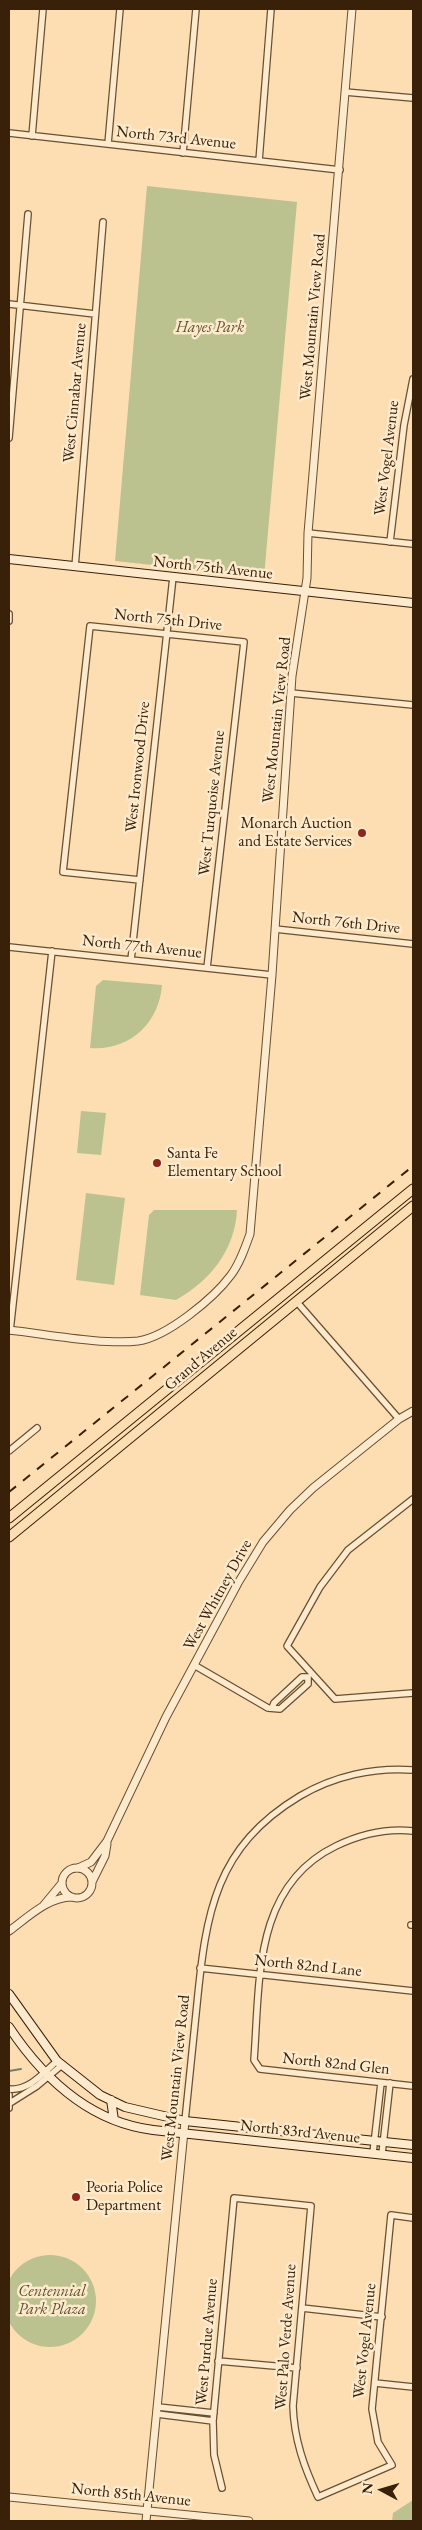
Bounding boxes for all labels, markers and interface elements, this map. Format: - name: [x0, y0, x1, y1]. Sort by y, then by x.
- street label: North 73rd Avenue: [115, 122, 237, 154]
- street label: West Mountain View Road: [296, 233, 330, 401]
- park label: Hayes Park: [176, 318, 244, 338]
- street label: West Cinnabar Avenue: [59, 322, 91, 464]
- street label: West Vogel Avenue: [370, 399, 404, 517]
- street label: North 75th Avenue: [152, 552, 274, 584]
- street label: North 75th Drive: [113, 605, 223, 635]
- street label: West Mountain View Road: [259, 636, 295, 804]
- street label: West Ironwood Drive: [122, 701, 154, 833]
- street label: West Turquoise Avenue: [195, 729, 229, 877]
- place label: Monarch Auction and Estate Services: [238, 814, 352, 852]
- marker: Monarch Auction and Estate Services: [356, 827, 368, 839]
- street label: North 76th Drive: [291, 908, 401, 938]
- street label: North 77th Avenue: [81, 931, 203, 963]
- place label: Santa Fe Elementary School: [167, 1144, 282, 1182]
- marker: Santa Fe Elementary School: [151, 1157, 163, 1169]
- street label: Grand Avenue: [161, 1323, 241, 1395]
- street label: West Whitney Drive: [180, 1536, 256, 1654]
- street label: North 82nd Lane: [253, 1951, 363, 1981]
- street label: West Mountain View Road: [158, 1994, 194, 2162]
- street label: North 82nd Glen: [281, 2049, 391, 2079]
- street label: North 83rd Avenue: [239, 2116, 361, 2148]
- place label: Peoria Police Department: [86, 2178, 163, 2216]
- marker: Peoria Police Department: [70, 2191, 82, 2203]
- street label: West Palo Verde Avenue: [271, 2263, 301, 2411]
- street label: West Purdue Avenue: [192, 2278, 222, 2406]
- park label: Centennial Park Plaza: [18, 2282, 86, 2320]
- street label: West Vogel Avenue: [349, 2282, 381, 2400]
- north arrow: [357, 2465, 407, 2515]
- street label: North 85th Avenue: [70, 2479, 192, 2511]
- text: N: [358, 2482, 377, 2495]

